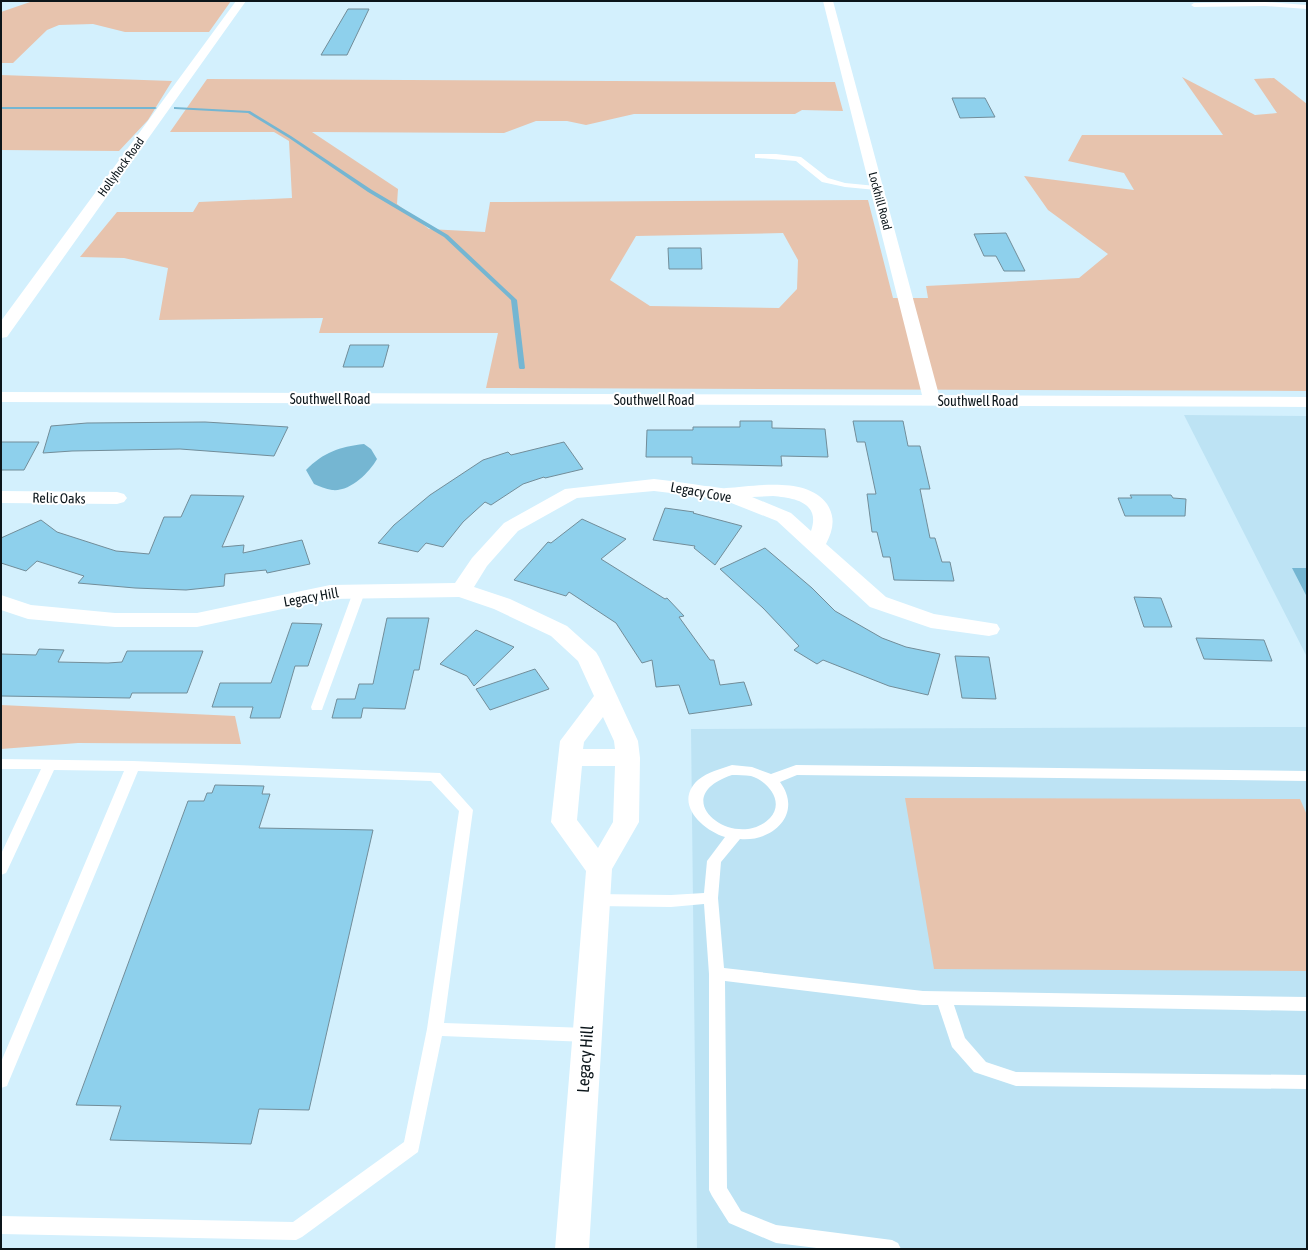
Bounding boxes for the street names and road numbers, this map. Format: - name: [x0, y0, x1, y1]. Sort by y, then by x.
- street label: Hollyhock Road: [95, 135, 147, 199]
- street label: Lockhill Road: [866, 170, 894, 232]
- street label: Southwell Road: [290, 391, 370, 407]
- street label: Southwell Road: [614, 392, 694, 408]
- street label: Southwell Road: [938, 393, 1018, 409]
- street label: Legacy Cove: [669, 479, 733, 505]
- street label: Relic Oaks: [32, 490, 86, 506]
- street label: Legacy Hill: [282, 584, 340, 610]
- street label: Legacy Hill: [573, 1024, 597, 1093]

